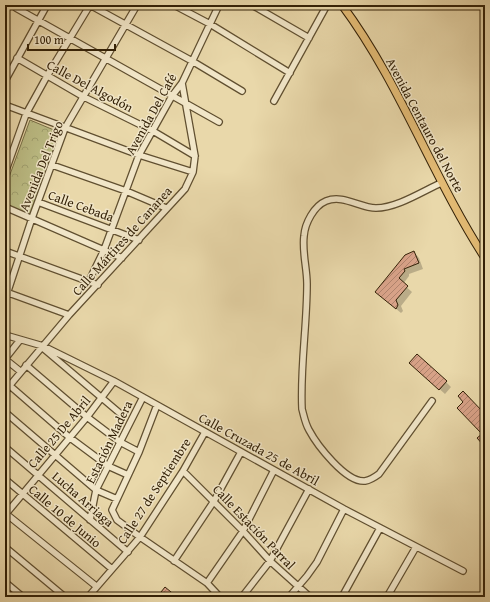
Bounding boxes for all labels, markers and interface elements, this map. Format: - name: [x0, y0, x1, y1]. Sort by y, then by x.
- scale bar: [28, 26, 115, 52]
- text: 100 m: [34, 31, 64, 48]
- street label: Avenida Centauro del Norte: [381, 54, 469, 196]
- street label: Calle Del Algodón: [43, 55, 137, 117]
- street label: Avenida Del Café: [121, 70, 181, 158]
- street label: Avenida Del Trigo: [14, 117, 68, 214]
- street label: Calle Mártires de Cananea: [68, 182, 177, 300]
- street label: Calle Cebada: [46, 185, 117, 227]
- street label: Calle 25 De Abril: [23, 392, 95, 472]
- street label: Estación Madera: [81, 397, 138, 487]
- street label: Calle Cruzada 25 de Abril: [195, 408, 323, 490]
- street label: Calle 27 de Septiembre: [112, 434, 196, 548]
- street label: Lucha Arriaga: [48, 467, 119, 532]
- street label: Calle 10 de Junio: [25, 480, 106, 552]
- street label: Calle Estación Parral: [208, 480, 300, 574]

